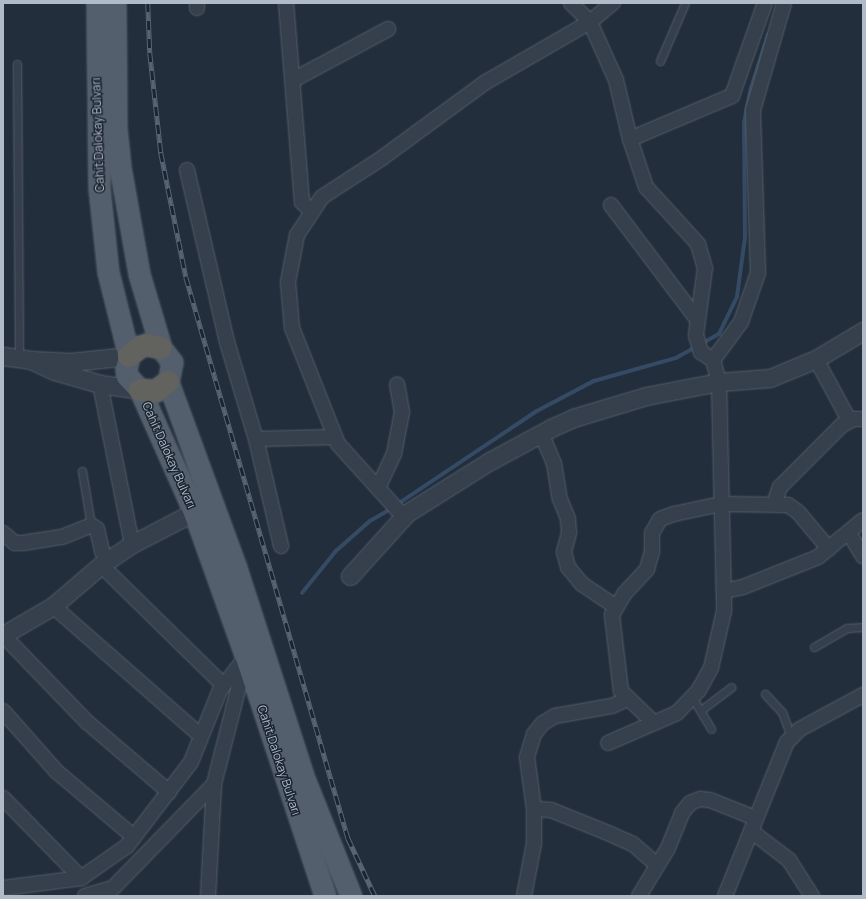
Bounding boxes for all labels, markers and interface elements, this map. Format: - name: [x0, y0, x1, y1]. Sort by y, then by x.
- street label: Cahit Dalokay Bulvarı: [89, 77, 107, 193]
- street label: Cahit Dalokay Bulvarı: [139, 400, 199, 510]
- street label: Cahit Dalokay Bulvarı: [254, 703, 304, 817]

